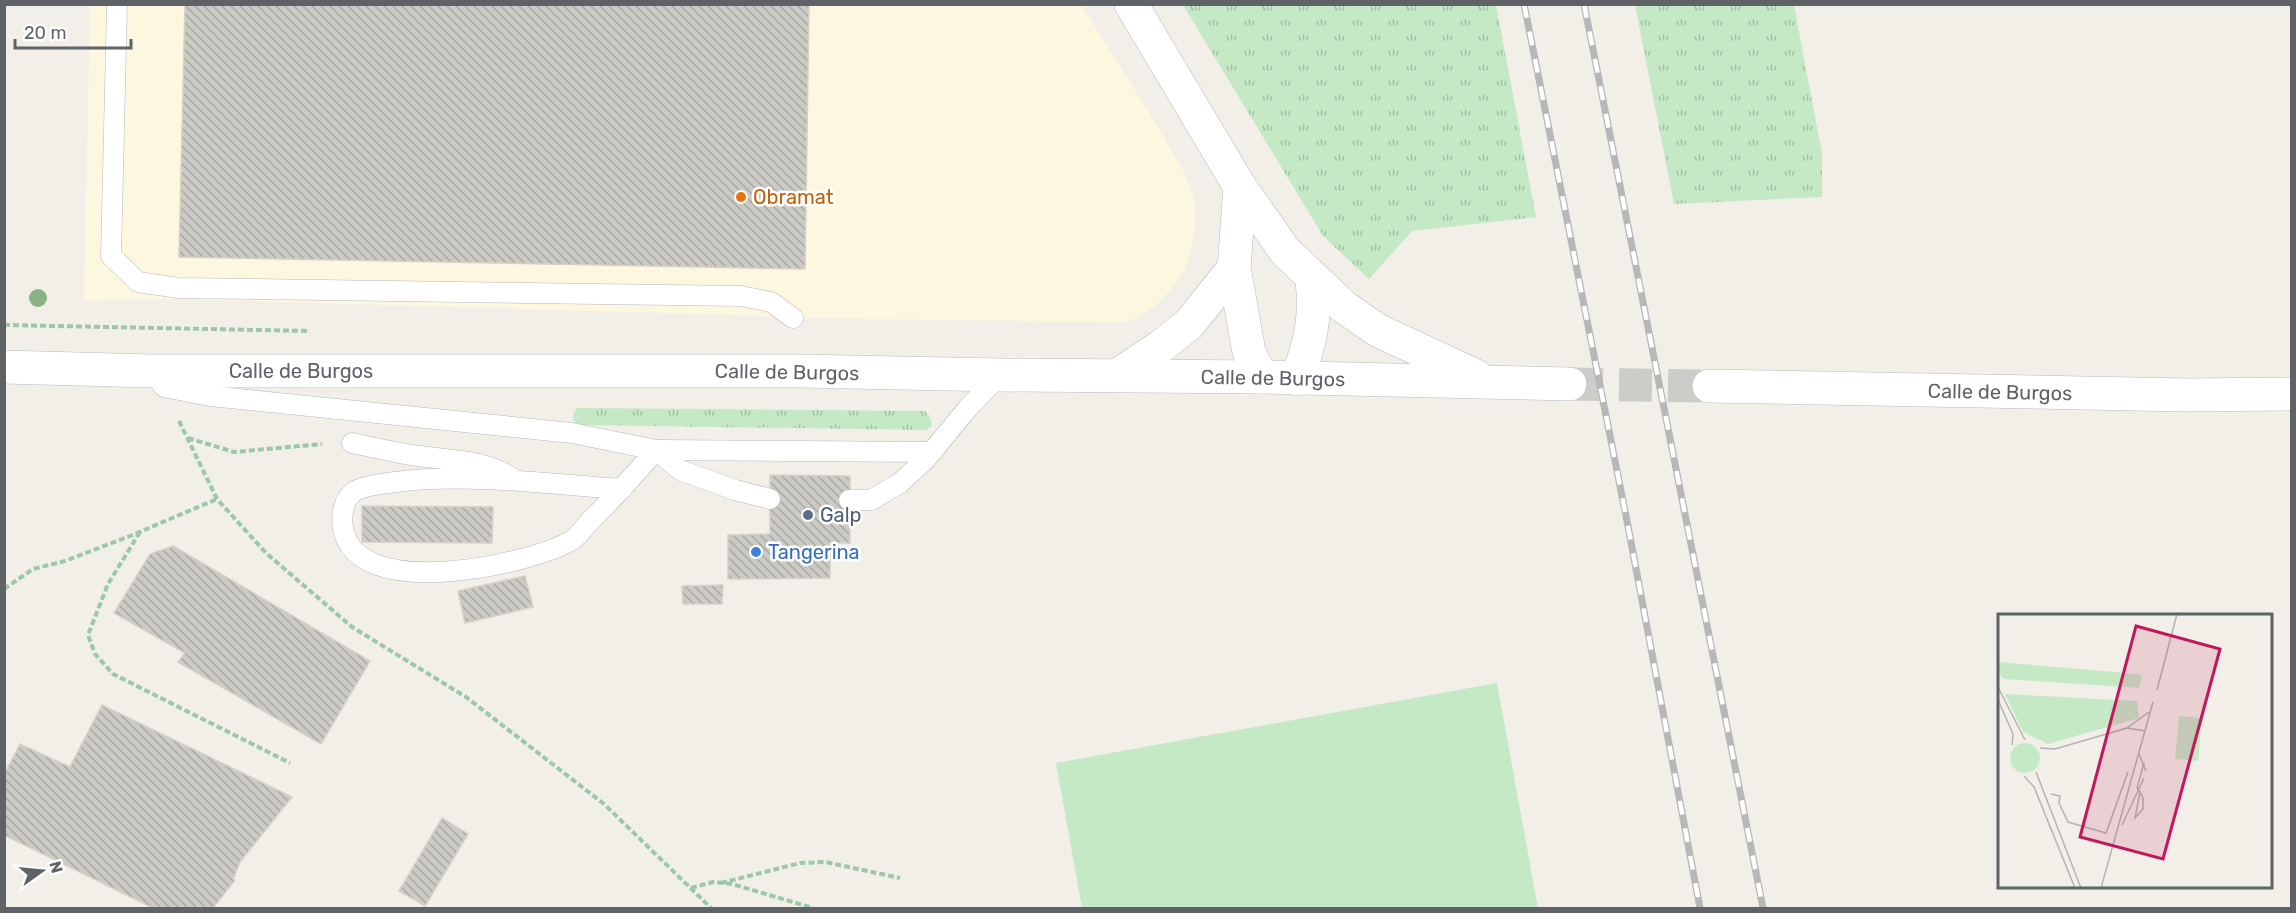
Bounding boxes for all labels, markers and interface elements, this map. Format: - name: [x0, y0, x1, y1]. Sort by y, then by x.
- scale bar: [15, 12, 130, 50]
- text: 20 m: [24, 22, 66, 44]
- place label: Obramat: [753, 185, 834, 209]
- marker: Obramat: [734, 190, 748, 204]
- street label: Calle de Burgos: [229, 359, 373, 383]
- street label: Calle de Burgos: [715, 359, 859, 385]
- street label: Calle de Burgos: [1201, 365, 1345, 391]
- street label: Calle de Burgos: [1928, 379, 2072, 405]
- place label: Galp: [820, 503, 861, 527]
- marker: Galp: [801, 508, 815, 522]
- place label: Tangerina: [768, 540, 860, 564]
- marker: Tangerina: [749, 545, 763, 559]
- inset map: [1998, 614, 2272, 889]
- north arrow: [12, 841, 72, 901]
- text: N: [45, 859, 67, 875]

